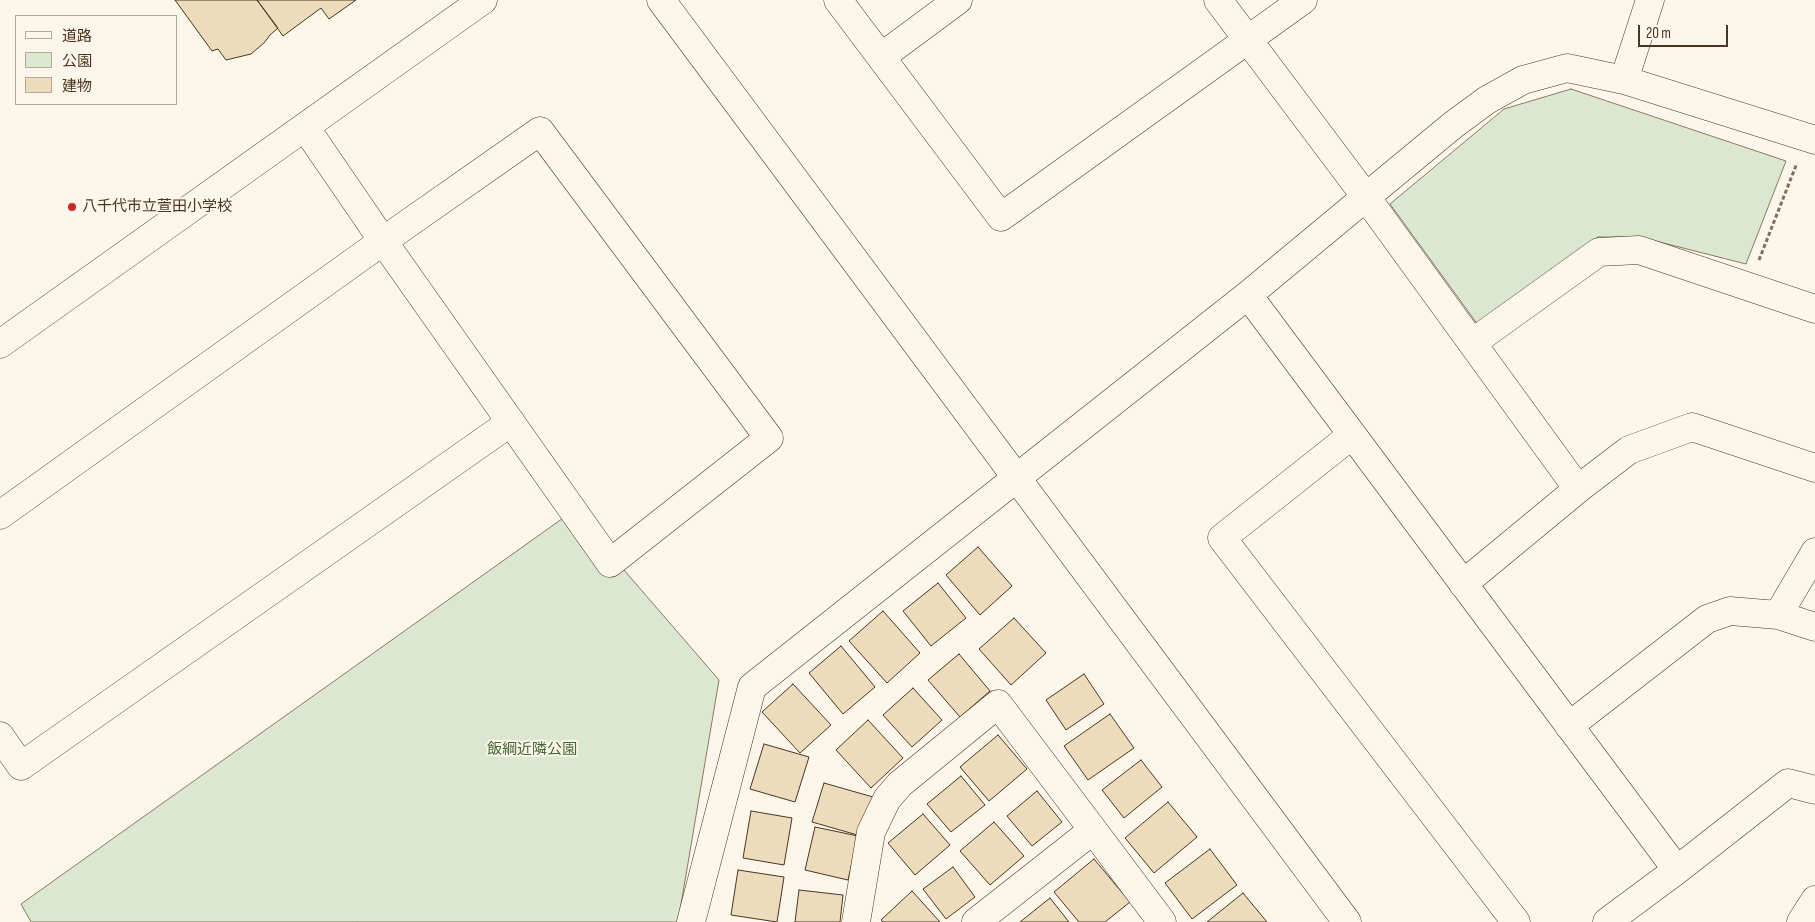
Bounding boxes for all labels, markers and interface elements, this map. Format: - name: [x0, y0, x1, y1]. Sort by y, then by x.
- legend: [15, 15, 178, 105]
- scale bar: [1640, 15, 1730, 47]
- text: 20 m: [1646, 24, 1671, 43]
- text: 道路: [62, 27, 92, 46]
- text: 公園: [62, 52, 92, 71]
- text: 建物: [62, 77, 92, 96]
- place label: 八千代市立萱田小学校: [82, 198, 232, 216]
- marker: 八千代市立萱田小学校: [66, 201, 78, 213]
- park label: 飯綱近隣公園: [487, 741, 577, 759]

